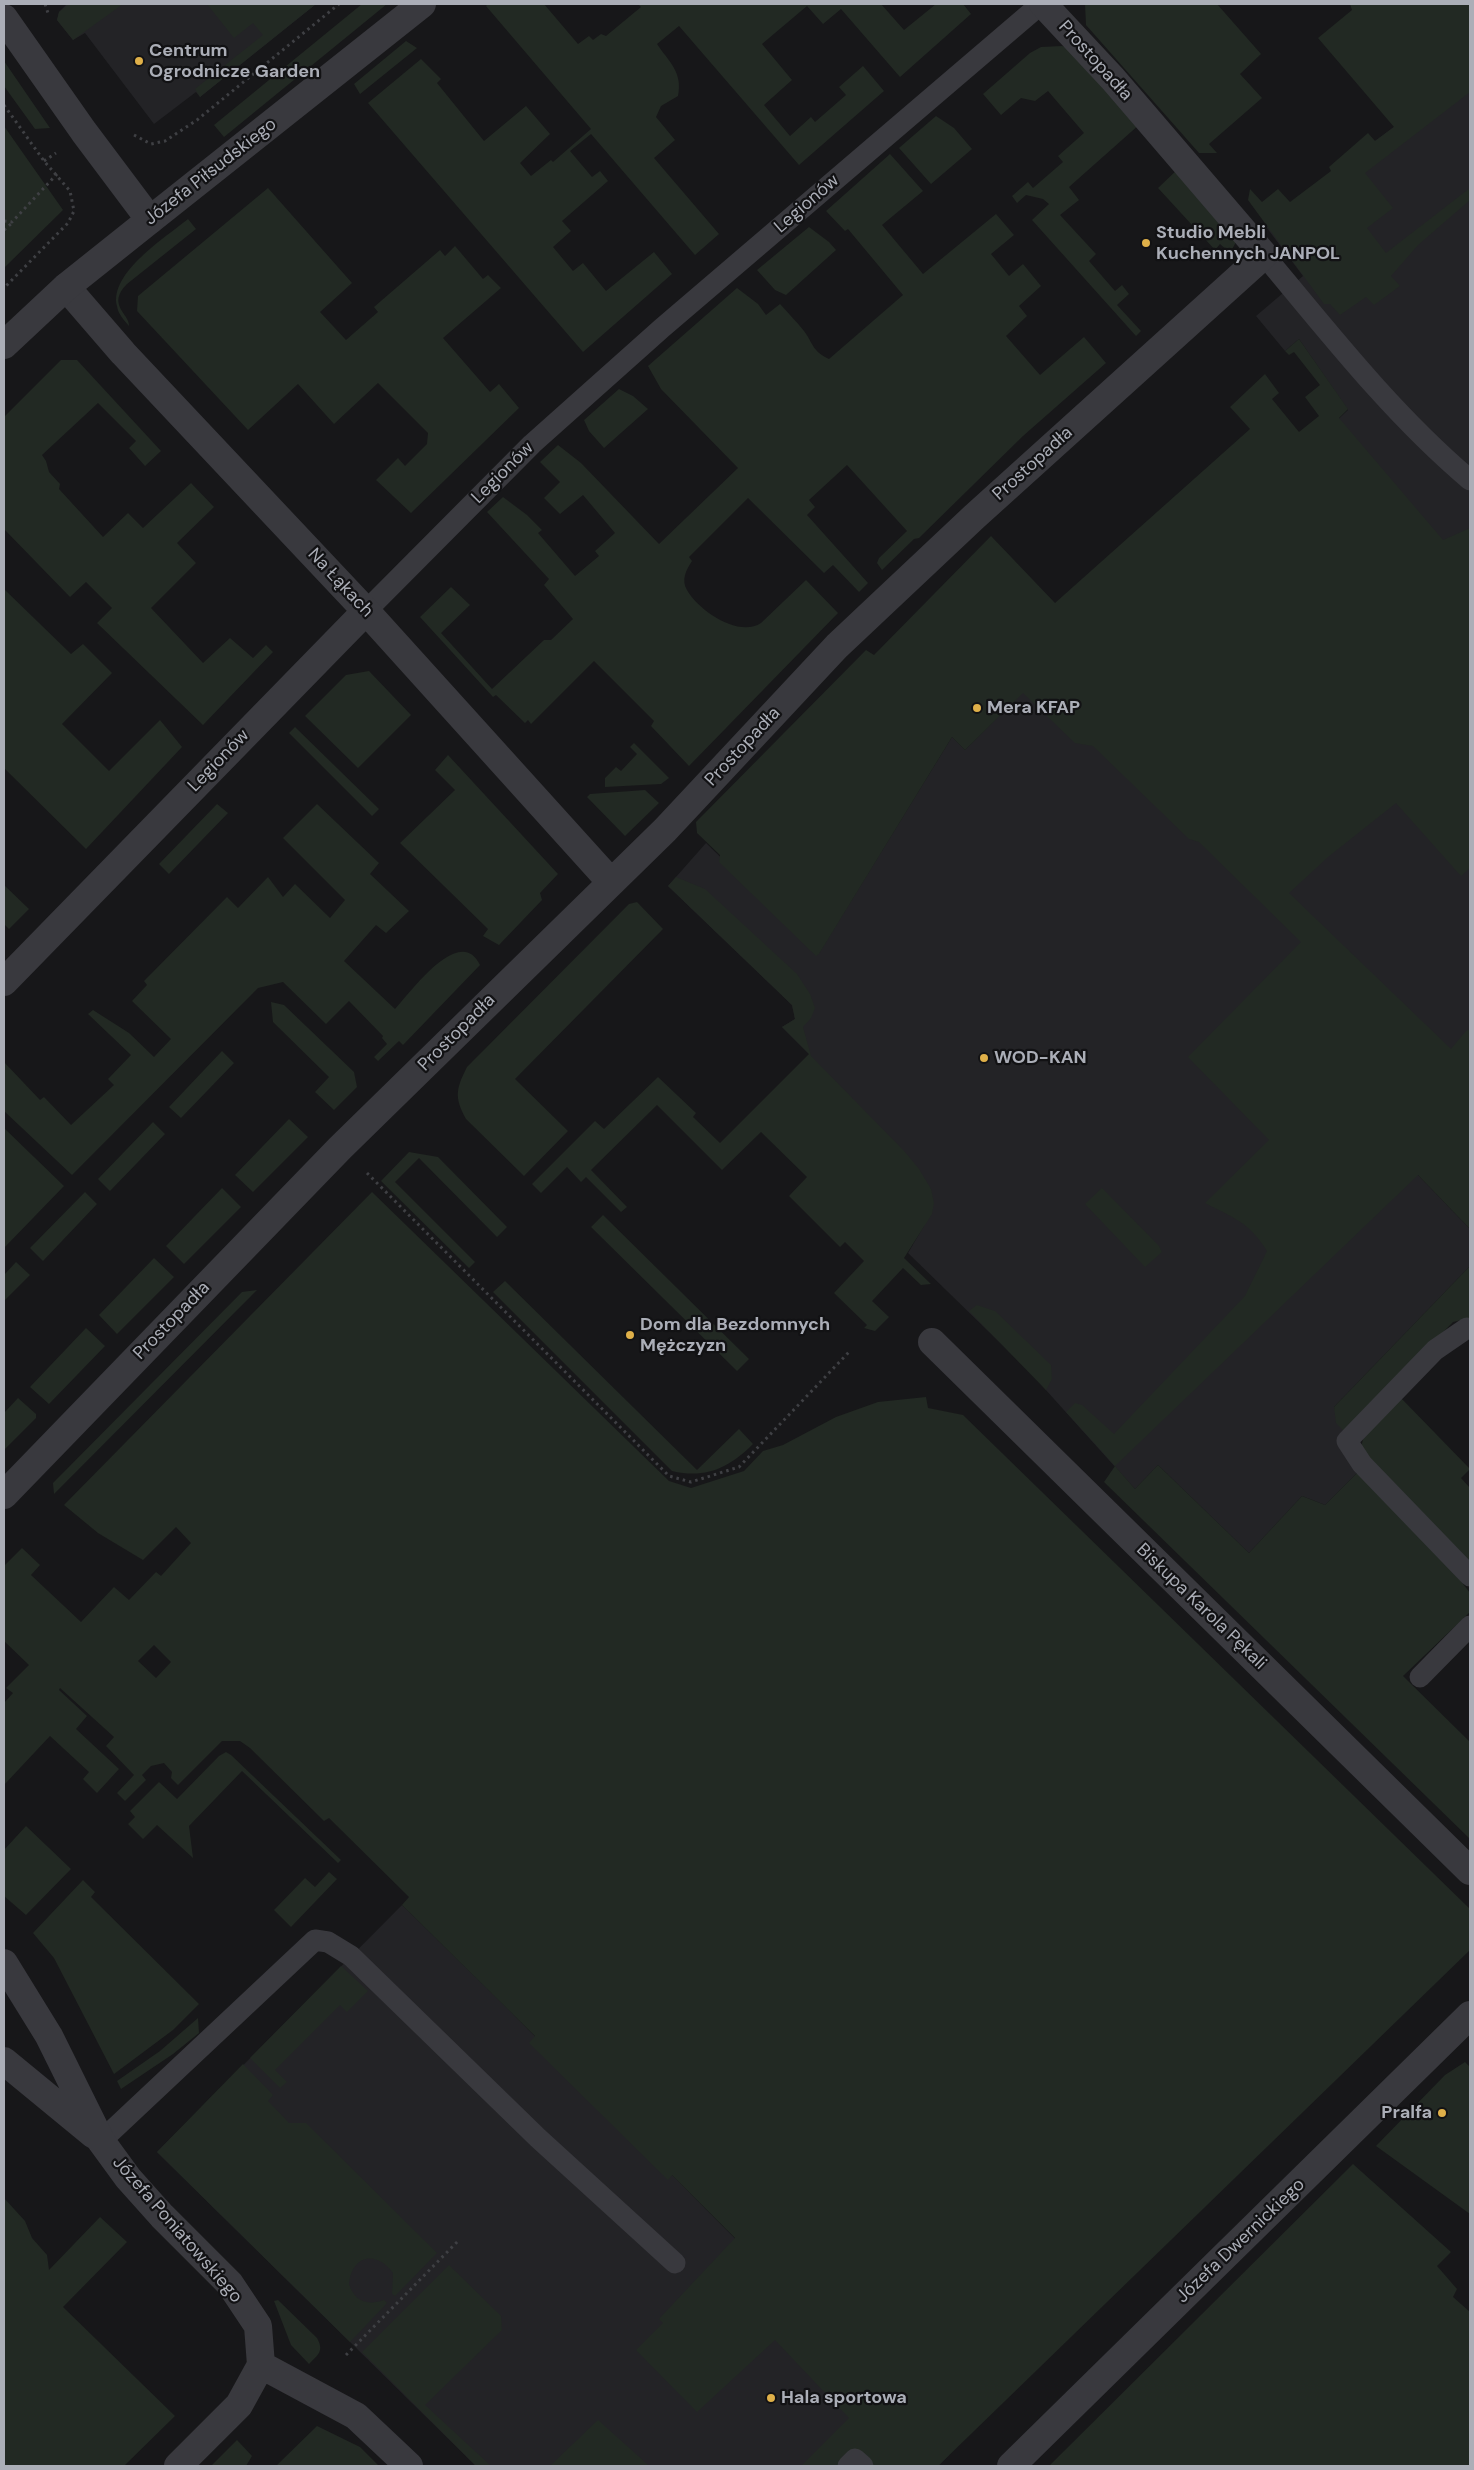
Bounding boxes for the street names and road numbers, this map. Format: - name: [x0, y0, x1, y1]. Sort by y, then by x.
- street label: Prostopadła: [1053, 17, 1137, 105]
- street label: Józefa Piłsudskiego: [141, 114, 281, 230]
- street label: Legionów: [770, 170, 844, 238]
- street label: Prostopadła: [989, 422, 1077, 506]
- street label: Legionów: [468, 438, 538, 508]
- street label: Na Łąkach: [303, 544, 377, 622]
- street label: Prostopadła: [701, 703, 785, 791]
- street label: Legionów: [184, 725, 254, 797]
- street label: Prostopadła: [414, 990, 500, 1076]
- street label: Prostopadła: [129, 1277, 215, 1365]
- street label: Biskupa Karola Pękali: [1132, 1539, 1270, 1675]
- street label: Józefa Poniatowskiego: [107, 2152, 247, 2308]
- street label: Józefa Dwernickiego: [1172, 2174, 1310, 2308]

